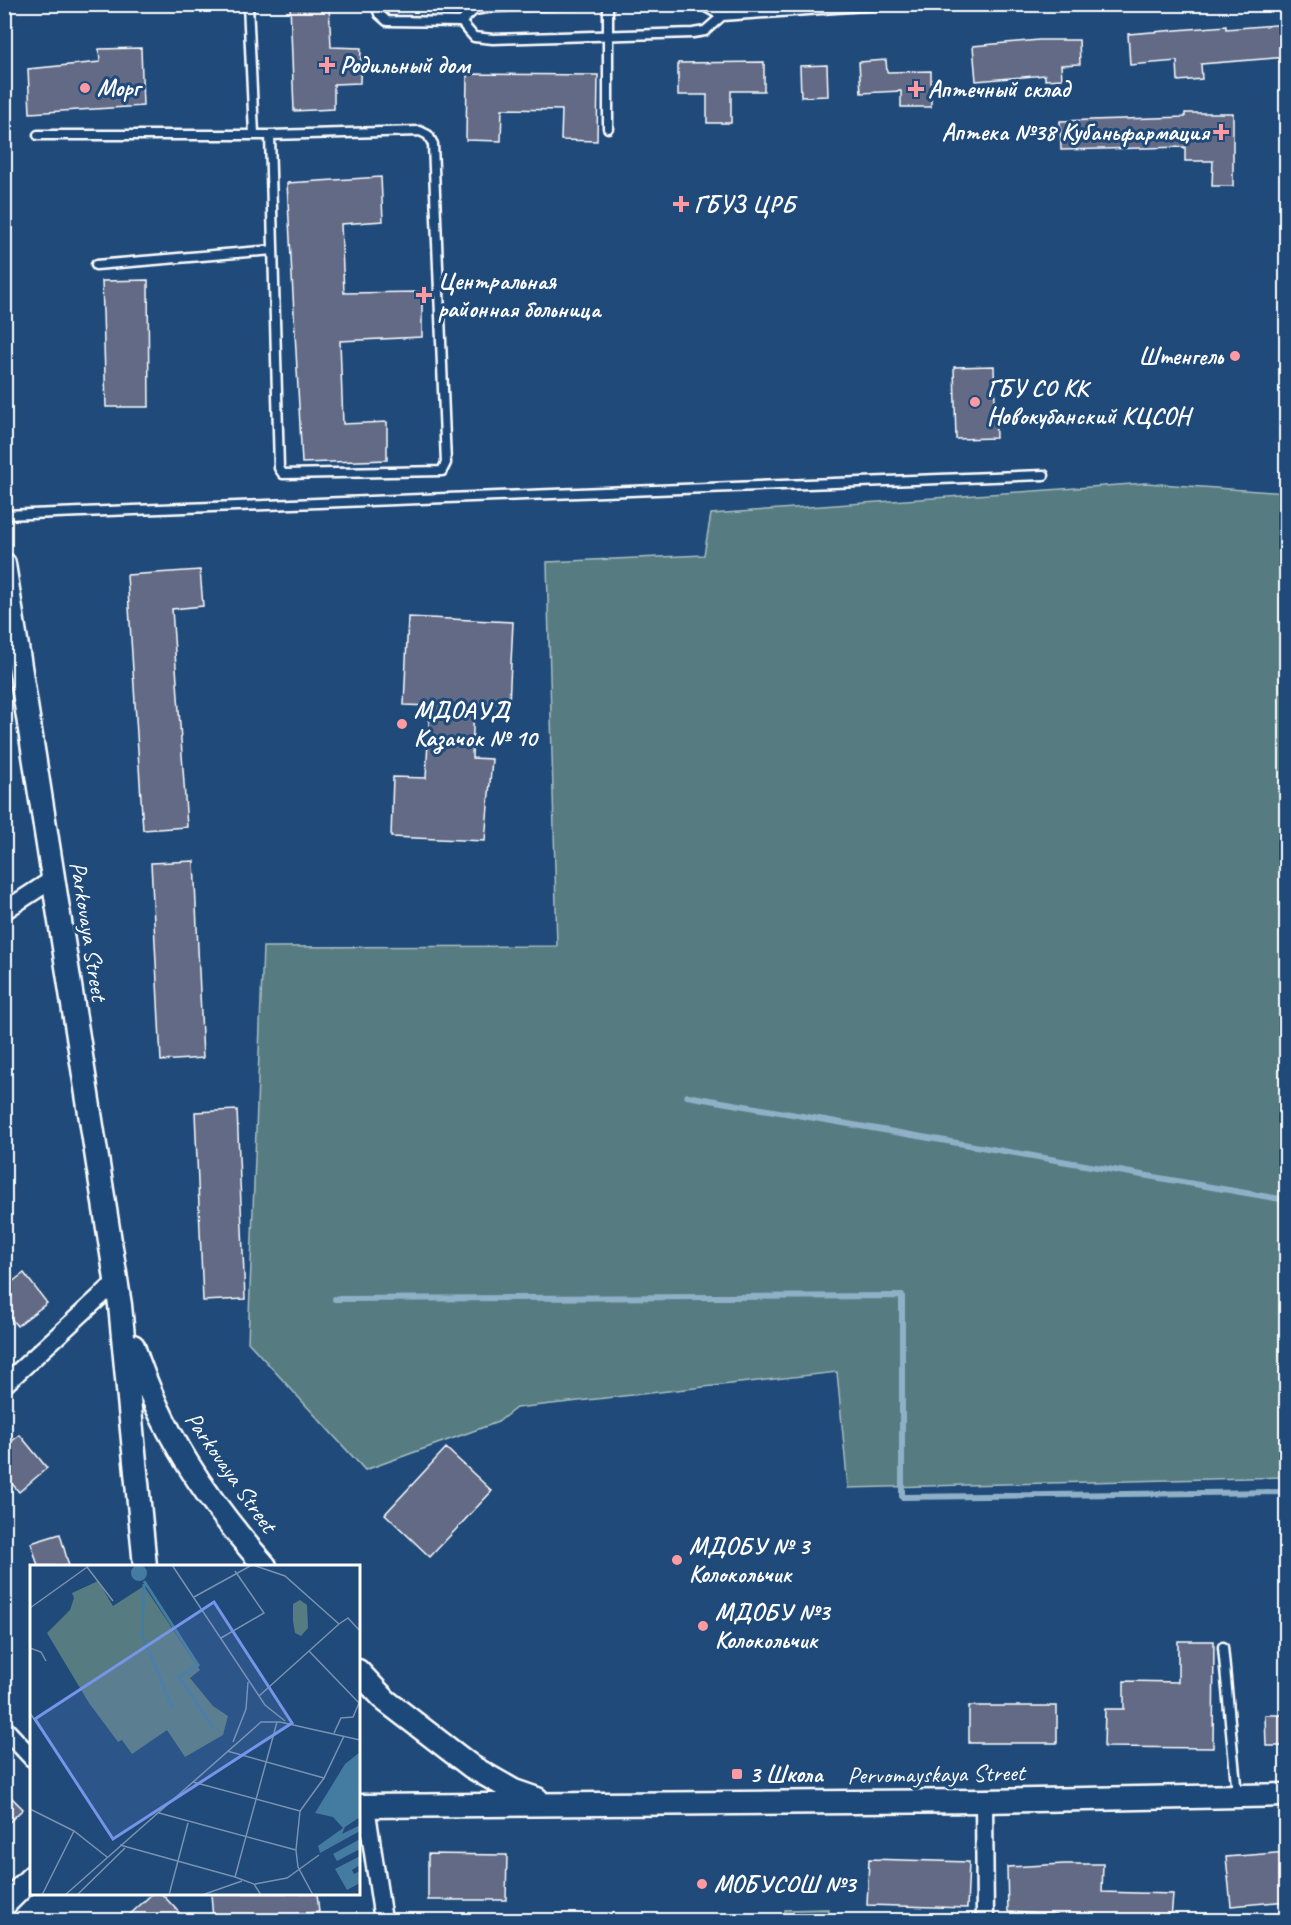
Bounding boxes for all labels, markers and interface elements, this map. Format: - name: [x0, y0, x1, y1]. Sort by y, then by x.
- place label: Родильный дом: [340, 50, 472, 80]
- marker: Родильный дом: [318, 56, 336, 74]
- place label: Морг: [97, 73, 143, 103]
- place label: Аптечный склад: [928, 74, 1072, 104]
- marker: Морг: [78, 81, 92, 95]
- marker: Аптечный склад: [909, 82, 923, 96]
- place label: Аптека №38 Кубаньфармация: [942, 117, 1211, 147]
- marker: Аптека №38 Кубаньфармация: [1214, 125, 1228, 139]
- place label: ГБУЗ ЦРБ: [694, 189, 798, 219]
- marker: ГБУЗ ЦРБ: [672, 195, 690, 213]
- place label: Центральная районная больница: [438, 266, 603, 324]
- marker: Центральная районная больница: [415, 286, 433, 304]
- place label: Штенгель: [1139, 341, 1225, 371]
- marker: Штенгель: [1228, 349, 1242, 363]
- place label: ГБУ СО КК Новокубанский КЦСОН: [987, 373, 1194, 431]
- marker: ГБУ СО КК Новокубанский КЦСОН: [968, 395, 982, 409]
- place label: МДОАУД Казачок № 10: [414, 695, 539, 754]
- marker: МДОАУД Казачок № 10: [395, 717, 409, 731]
- street label: Parkovaya Street: [63, 859, 115, 1005]
- street label: Parkovaya Street: [178, 1406, 285, 1540]
- place label: МДОБУ № 3 Колокольчик: [689, 1531, 811, 1589]
- marker: МДОБУ № 3 Колокольчик: [670, 1553, 684, 1567]
- inset map: [30, 1565, 360, 1895]
- place label: МДОБУ №3 Колокольчик: [715, 1597, 831, 1655]
- marker: МДОБУ №3 Колокольчик: [696, 1619, 710, 1633]
- street label: Pervomayskaya Street: [847, 1757, 1027, 1791]
- place label: 3 Школа: [749, 1759, 824, 1789]
- marker: 3 Школа: [730, 1767, 744, 1781]
- place label: МОБУСОШ №3: [714, 1869, 858, 1899]
- marker: МОБУСОШ №3: [695, 1877, 709, 1891]

